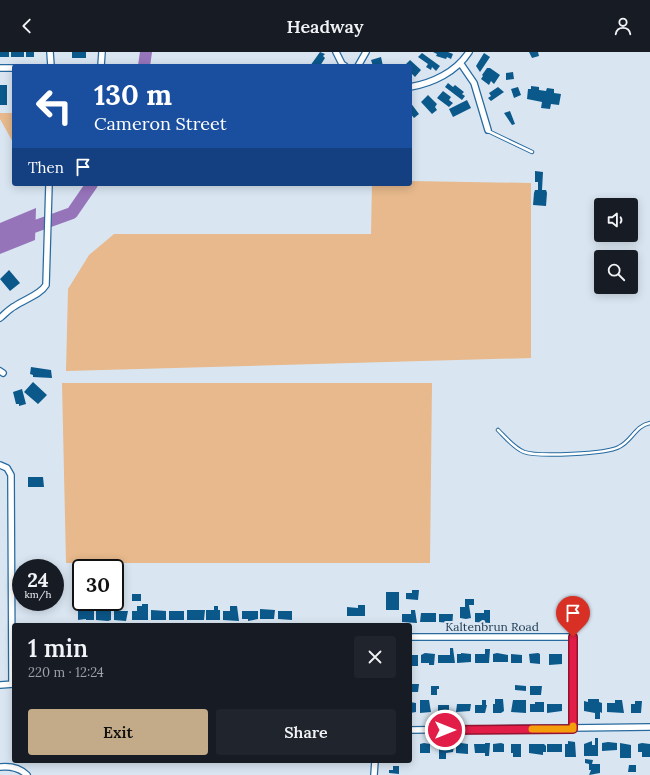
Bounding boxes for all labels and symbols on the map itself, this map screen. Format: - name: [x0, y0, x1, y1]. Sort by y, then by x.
- speed limit sign: 30: [72, 559, 124, 611]
- pin: [556, 596, 590, 637]
- street label: Kaltenbrun Road: [445, 619, 539, 634]
- position arrow: [424, 709, 466, 751]

